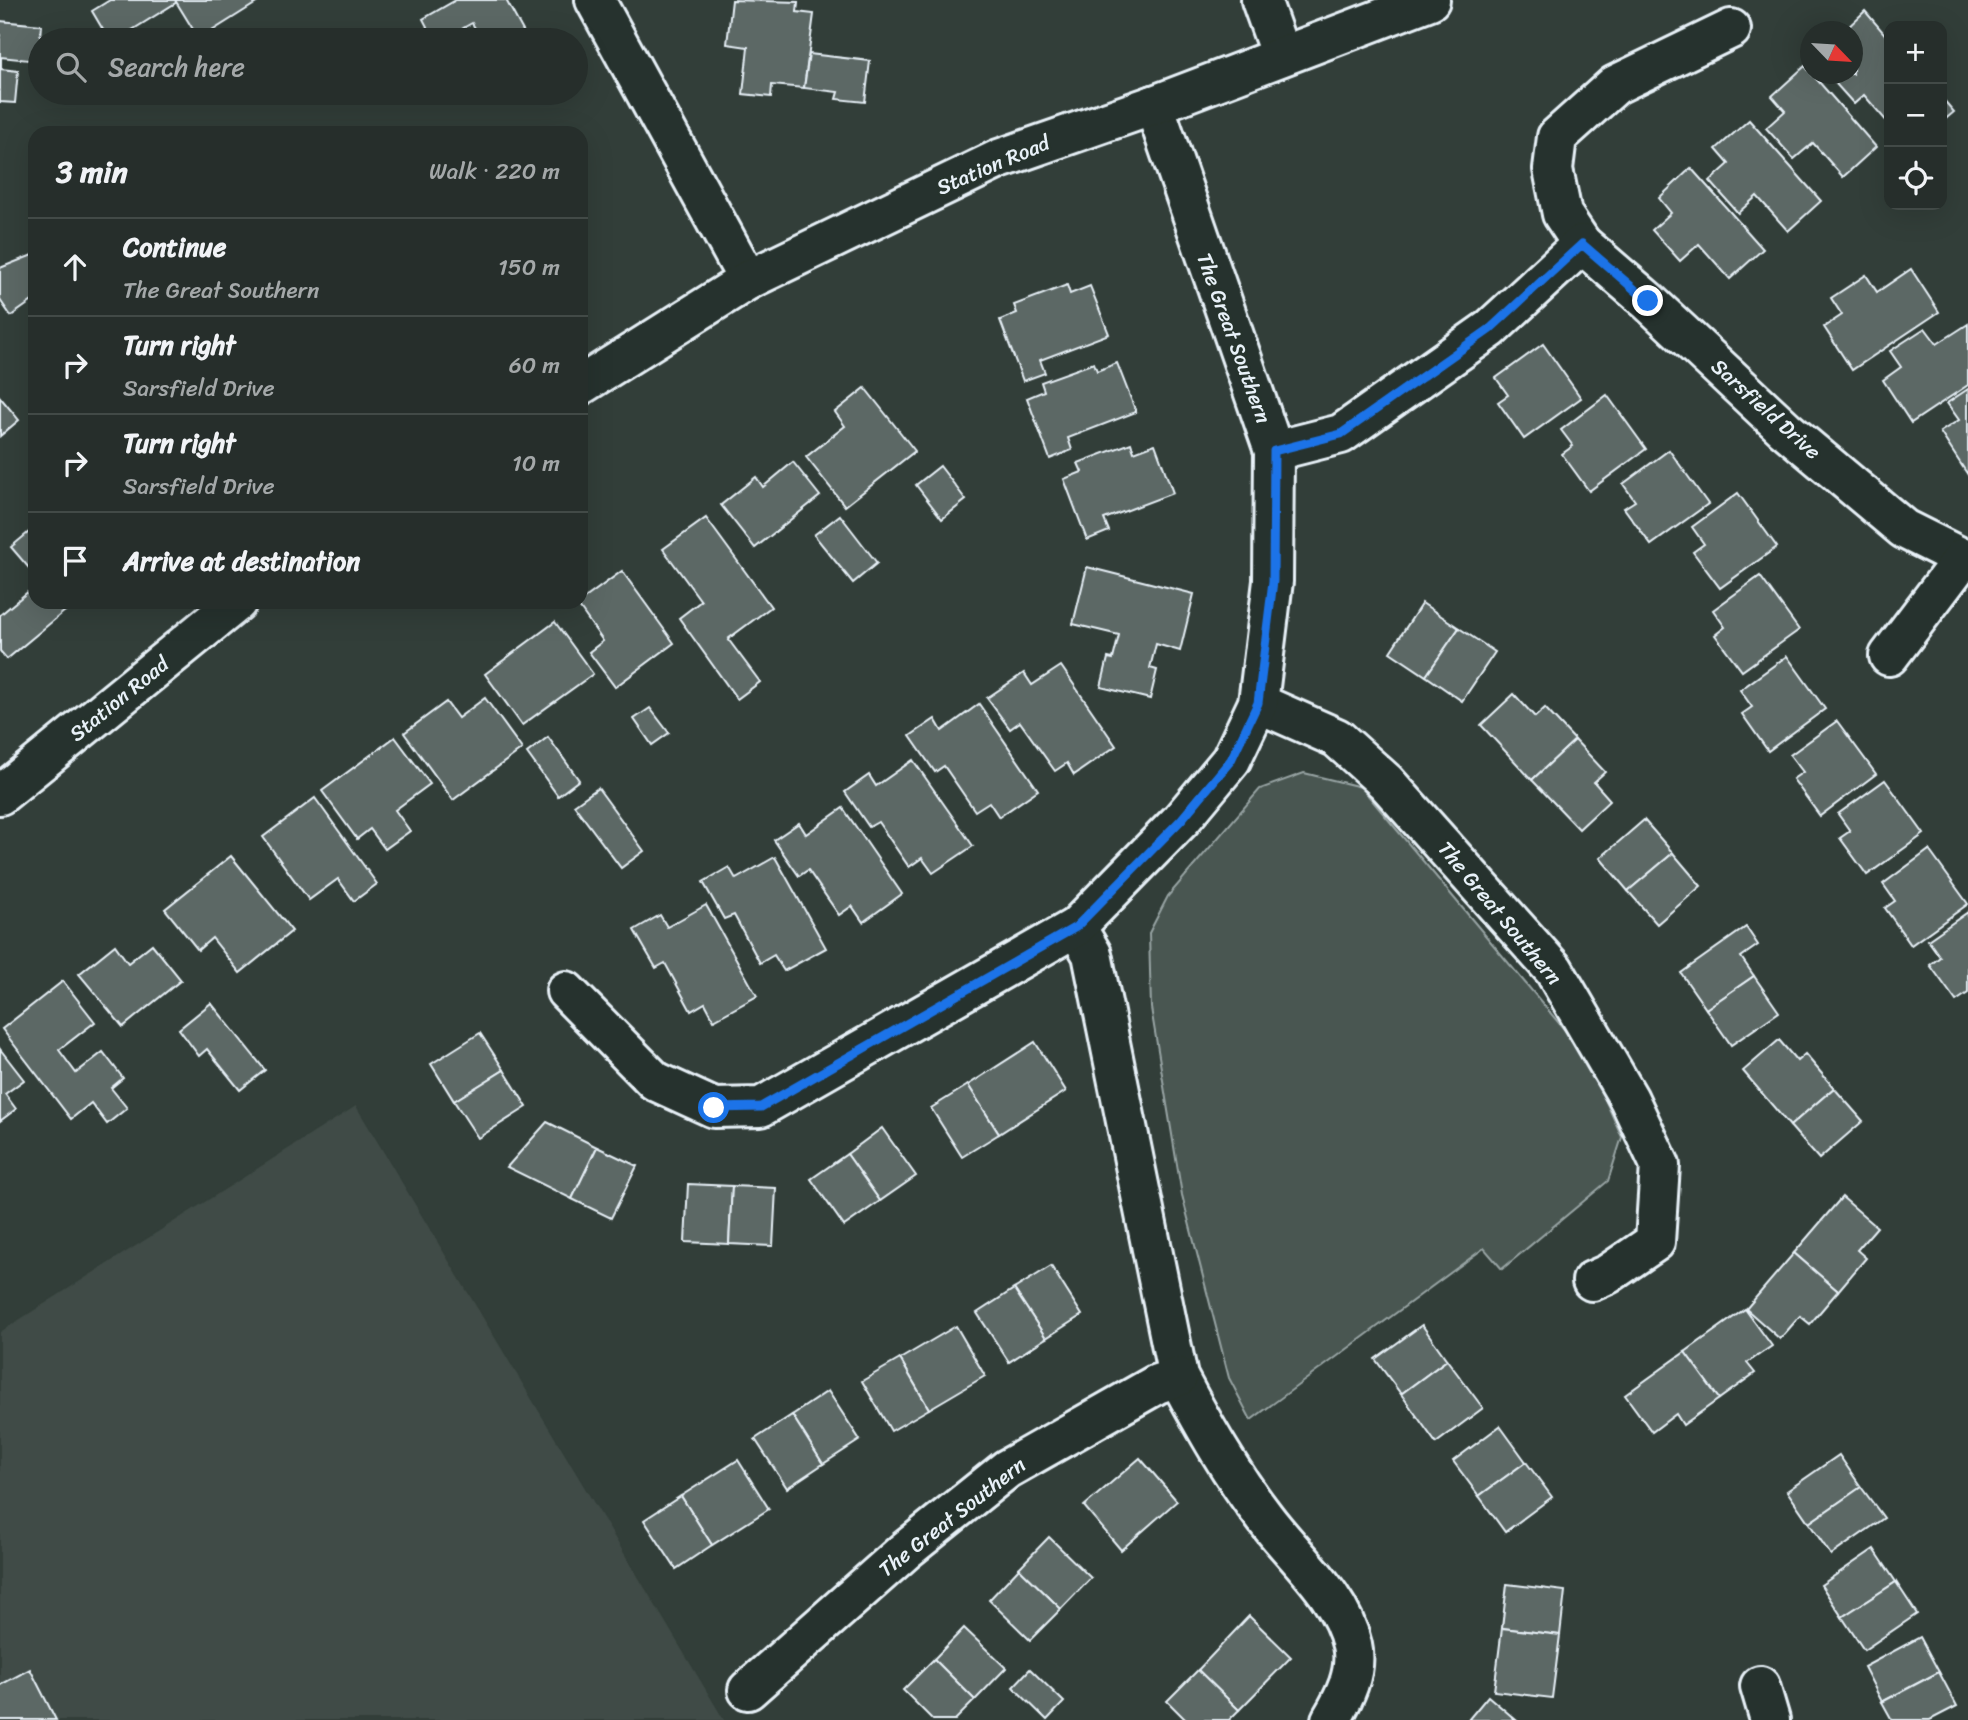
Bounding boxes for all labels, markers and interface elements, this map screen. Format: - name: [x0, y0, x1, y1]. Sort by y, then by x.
- north arrow: [1800, 21, 1863, 84]
- map controls: [1884, 21, 1947, 210]
- button: +: [1884, 21, 1947, 84]
- search box: [28, 28, 588, 105]
- text: Search here: [108, 44, 245, 90]
- icon: search: [52, 48, 90, 86]
- button: −: [1884, 84, 1947, 147]
- street label: Station Road: [930, 123, 1058, 206]
- text: 3 min: [56, 145, 128, 199]
- button: locate: [1884, 147, 1947, 210]
- text: Walk · 220 m: [429, 151, 560, 192]
- text: Continue: [123, 224, 226, 270]
- text: 150 m: [498, 247, 560, 288]
- street label: The Great Southern: [1185, 247, 1283, 429]
- icon: ahead: [56, 248, 94, 286]
- text: The Great Southern: [123, 270, 319, 311]
- route end: [1632, 285, 1663, 316]
- text: Turn right: [123, 322, 236, 368]
- text: 60 m: [509, 345, 560, 386]
- icon: right: [56, 346, 94, 384]
- street label: Sarsfield Drive: [1702, 349, 1830, 470]
- text: Sarsfield Drive: [123, 368, 275, 409]
- text: Turn right: [123, 420, 236, 466]
- text: 10 m: [512, 443, 560, 484]
- icon: right: [56, 444, 94, 482]
- text: Sarsfield Drive: [123, 466, 275, 507]
- text: Arrive at destination: [123, 538, 360, 584]
- icon: arrive: [56, 542, 94, 580]
- street label: Station Road: [60, 645, 179, 752]
- street label: The Great Southern: [1428, 832, 1572, 994]
- route start: [698, 1092, 729, 1123]
- street label: The Great Southern: [870, 1447, 1034, 1587]

